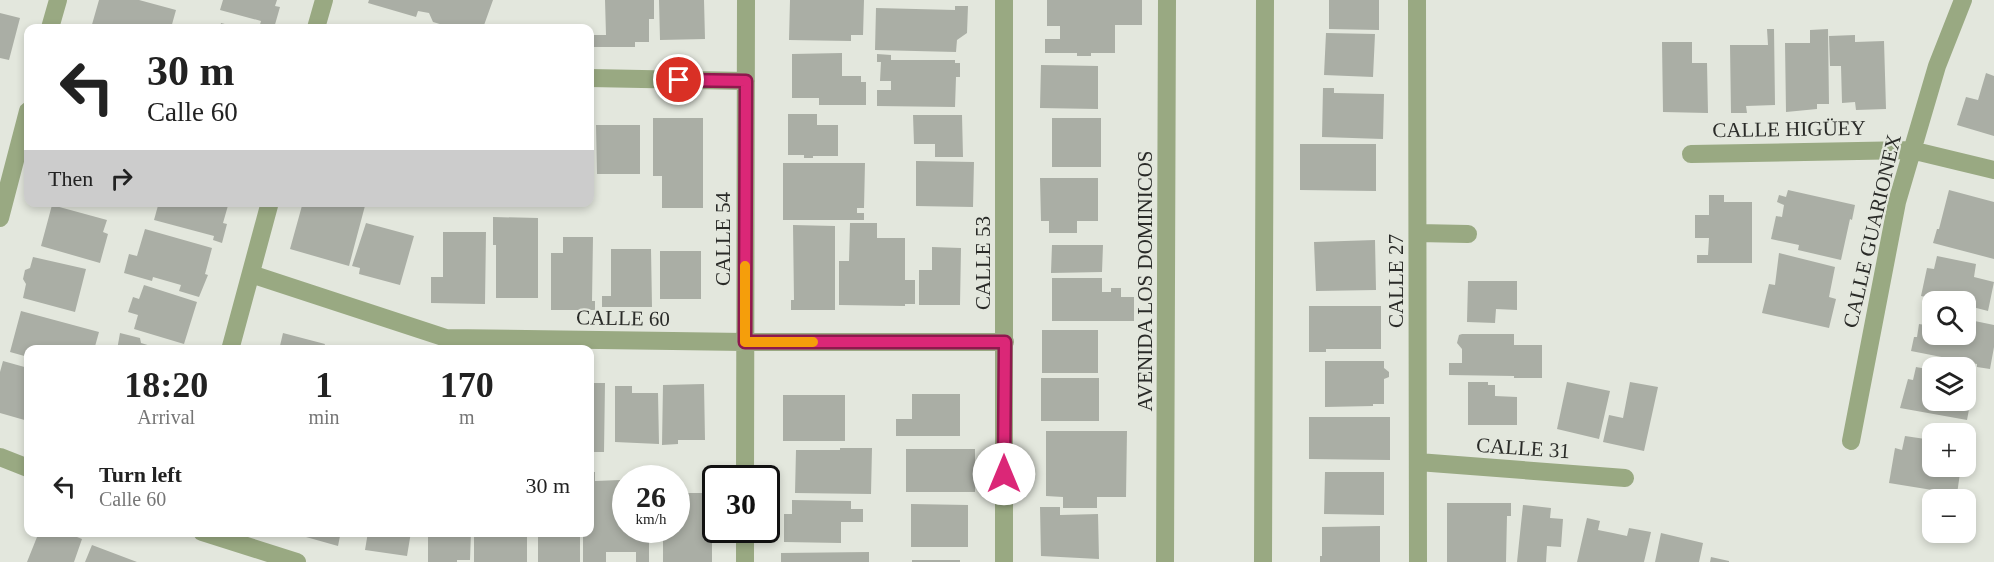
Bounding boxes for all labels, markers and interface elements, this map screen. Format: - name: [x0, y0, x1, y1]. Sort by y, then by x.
- icon: left: [48, 48, 126, 126]
- text: 30 m: [147, 48, 235, 94]
- pin: [653, 54, 704, 105]
- icon: arrive: [662, 63, 695, 96]
- text: Calle 60: [147, 97, 238, 127]
- street label: CALLE HIGÜEY: [1712, 116, 1866, 142]
- street label: CALLE GUARIONEX: [1838, 132, 1906, 330]
- street label: AVENIDA LOS DOMINICOS: [1133, 151, 1157, 411]
- icon: right: [105, 162, 138, 195]
- text: Then: [48, 166, 93, 191]
- street label: CALLE 54: [711, 192, 735, 286]
- street label: CALLE 53: [971, 216, 995, 310]
- street label: CALLE 27: [1384, 234, 1408, 328]
- map controls: [1922, 291, 1976, 543]
- button: search: [1922, 291, 1976, 345]
- street label: CALLE 60: [576, 305, 670, 331]
- button: layers: [1922, 357, 1976, 411]
- text: 18:20: [124, 365, 208, 405]
- text: 1: [315, 365, 333, 405]
- text: 170: [440, 365, 494, 405]
- text: Arrival: [137, 406, 195, 428]
- text: min: [308, 406, 340, 428]
- text: m: [459, 406, 475, 428]
- button: +: [1922, 423, 1976, 477]
- street label: CALLE 31: [1475, 433, 1571, 463]
- position arrow: [972, 442, 1036, 506]
- text: Turn left: [99, 462, 182, 487]
- speed limit sign: 30: [702, 465, 780, 543]
- icon: left: [48, 470, 81, 503]
- text: 30 m: [525, 473, 570, 498]
- text: 26: [636, 480, 666, 513]
- text: Calle 60: [99, 488, 166, 510]
- button: −: [1922, 489, 1976, 543]
- text: km/h: [636, 511, 666, 527]

